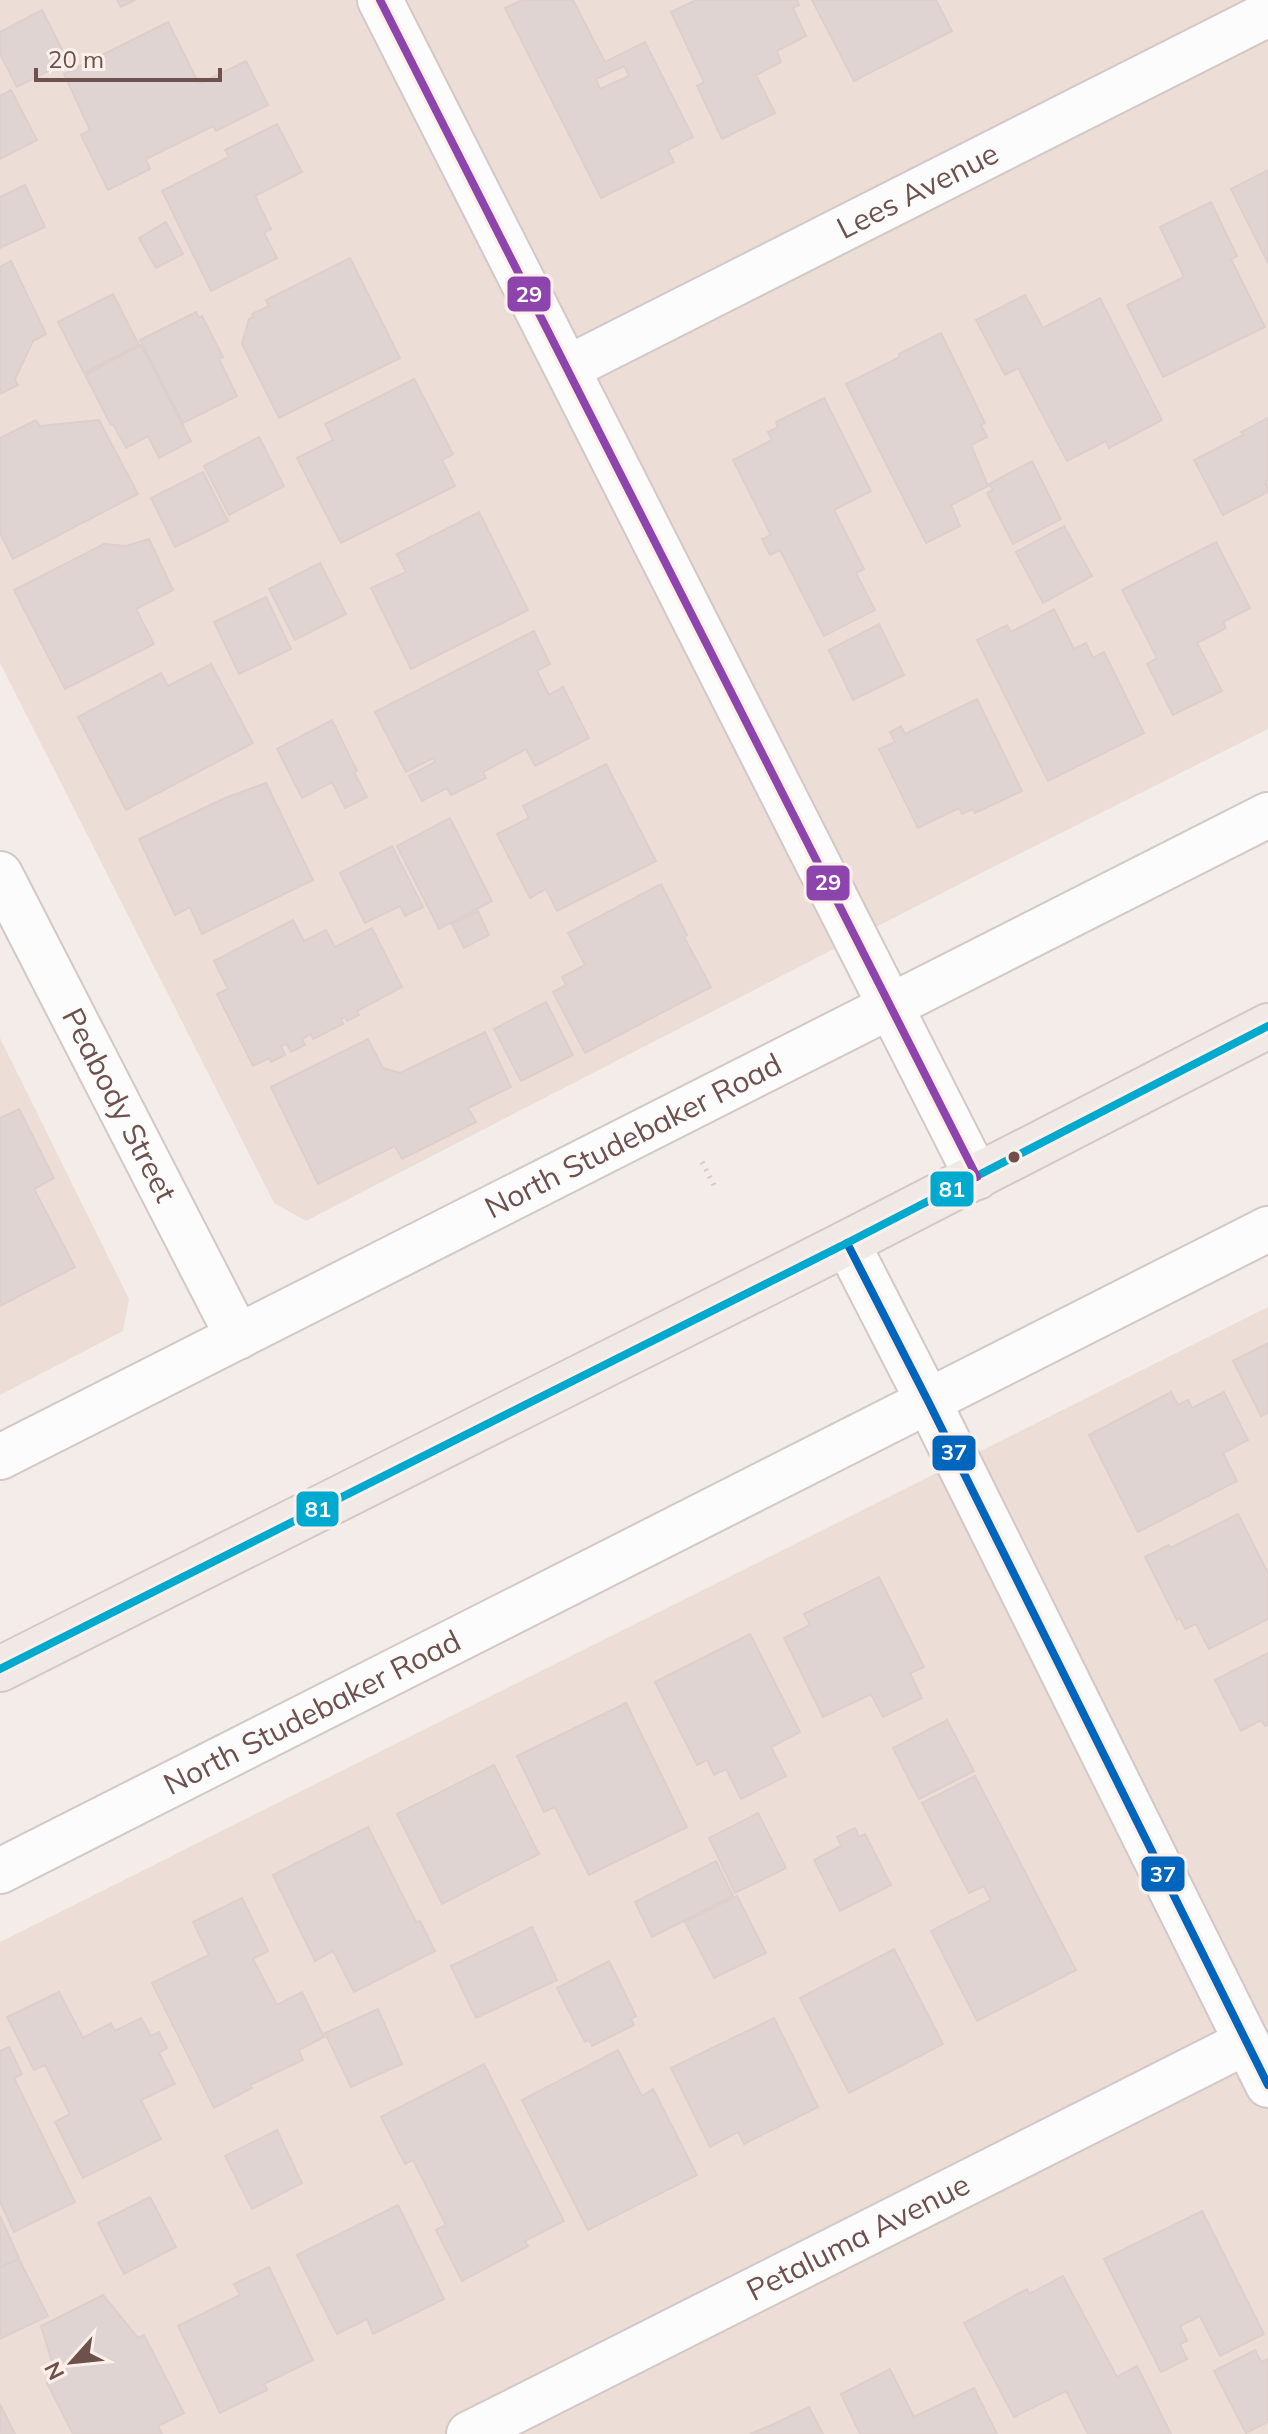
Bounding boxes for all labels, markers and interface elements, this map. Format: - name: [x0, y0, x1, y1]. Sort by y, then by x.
- scale bar: [36, 32, 220, 82]
- text: 20 m: [48, 44, 104, 74]
- street label: Lees Avenue: [830, 134, 1005, 247]
- line badge: 29: [506, 275, 552, 313]
- text: 29: [516, 280, 542, 308]
- line badge: 29: [805, 864, 851, 902]
- text: 29: [815, 868, 841, 896]
- street label: Peabody Street: [54, 1001, 185, 1208]
- street label: North Studebaker Road: [478, 1044, 788, 1226]
- unlabelled marker: [1006, 1149, 1022, 1165]
- line badge: 81: [929, 1170, 975, 1208]
- text: 81: [939, 1175, 965, 1203]
- line badge: 37: [931, 1434, 977, 1472]
- text: 37: [941, 1438, 967, 1466]
- line badge: 81: [295, 1490, 340, 1528]
- text: 81: [305, 1495, 331, 1523]
- street label: North Studebaker Road: [157, 1621, 467, 1803]
- line badge: 37: [1140, 1855, 1186, 1893]
- text: 37: [1150, 1860, 1176, 1888]
- street label: Petaluma Avenue: [740, 2165, 976, 2309]
- north arrow: [32, 2322, 112, 2402]
- text: N: [38, 2357, 70, 2385]

